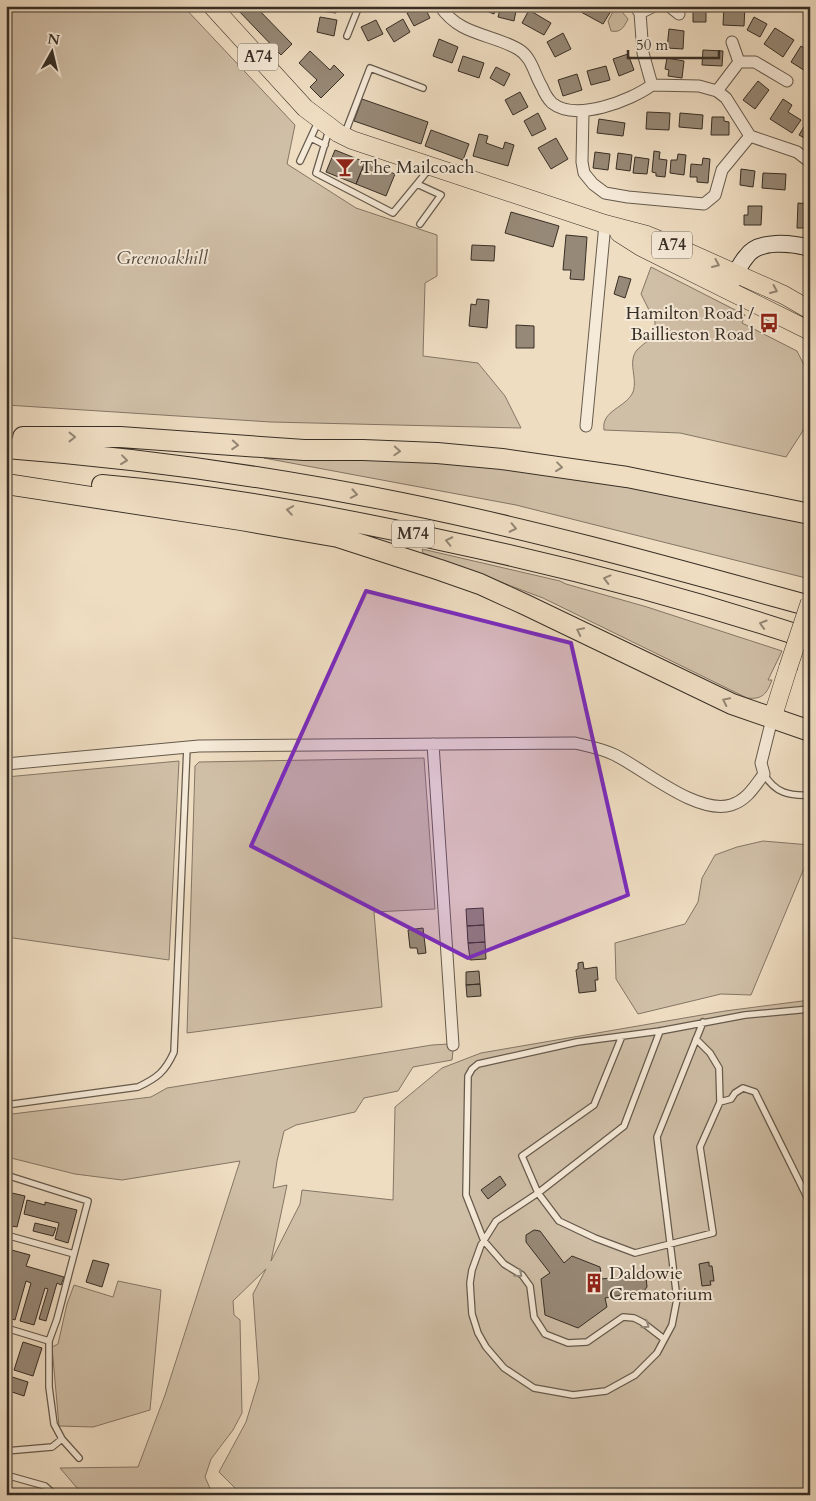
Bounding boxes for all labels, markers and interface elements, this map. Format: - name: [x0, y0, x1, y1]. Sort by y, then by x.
- north arrow: [28, 28, 78, 78]
- scale bar: [628, 28, 720, 60]
- text: N: [46, 29, 61, 50]
- text: 50 m: [636, 35, 668, 55]
- road number: A74: [238, 44, 278, 70]
- place label: The Mailcoach: [360, 155, 474, 180]
- bar icon: The Mailcoach: [334, 156, 356, 178]
- road number: A74: [652, 232, 692, 258]
- park label: Greenoakhill: [116, 246, 209, 271]
- one-way arrow: [711, 258, 720, 269]
- one-way arrow: [769, 284, 778, 295]
- place label: Hamilton Road / Baillieston Road: [626, 301, 754, 347]
- bus stop icon: Hamilton Road / Baillieston Road: [758, 312, 780, 334]
- one-way arrow: [69, 432, 77, 442]
- one-way arrow: [231, 440, 239, 451]
- one-way arrow: [393, 446, 401, 457]
- one-way arrow: [121, 454, 129, 465]
- one-way arrow: [555, 461, 563, 472]
- one-way arrow: [350, 489, 359, 499]
- one-way arrow: [285, 506, 294, 516]
- road number: M74: [392, 520, 434, 548]
- one-way arrow: [509, 522, 518, 533]
- one-way arrow: [445, 537, 454, 547]
- one-way arrow: [604, 574, 612, 584]
- one-way arrow: [760, 619, 768, 629]
- one-way arrow: [576, 626, 585, 637]
- one-way arrow: [722, 697, 731, 707]
- place label: Daldowie Crematorium: [609, 1261, 713, 1307]
- one-way arrow: [513, 1268, 522, 1277]
- building icon: Daldowie Crematorium: [583, 1272, 605, 1294]
- one-way arrow: [640, 1319, 649, 1328]

